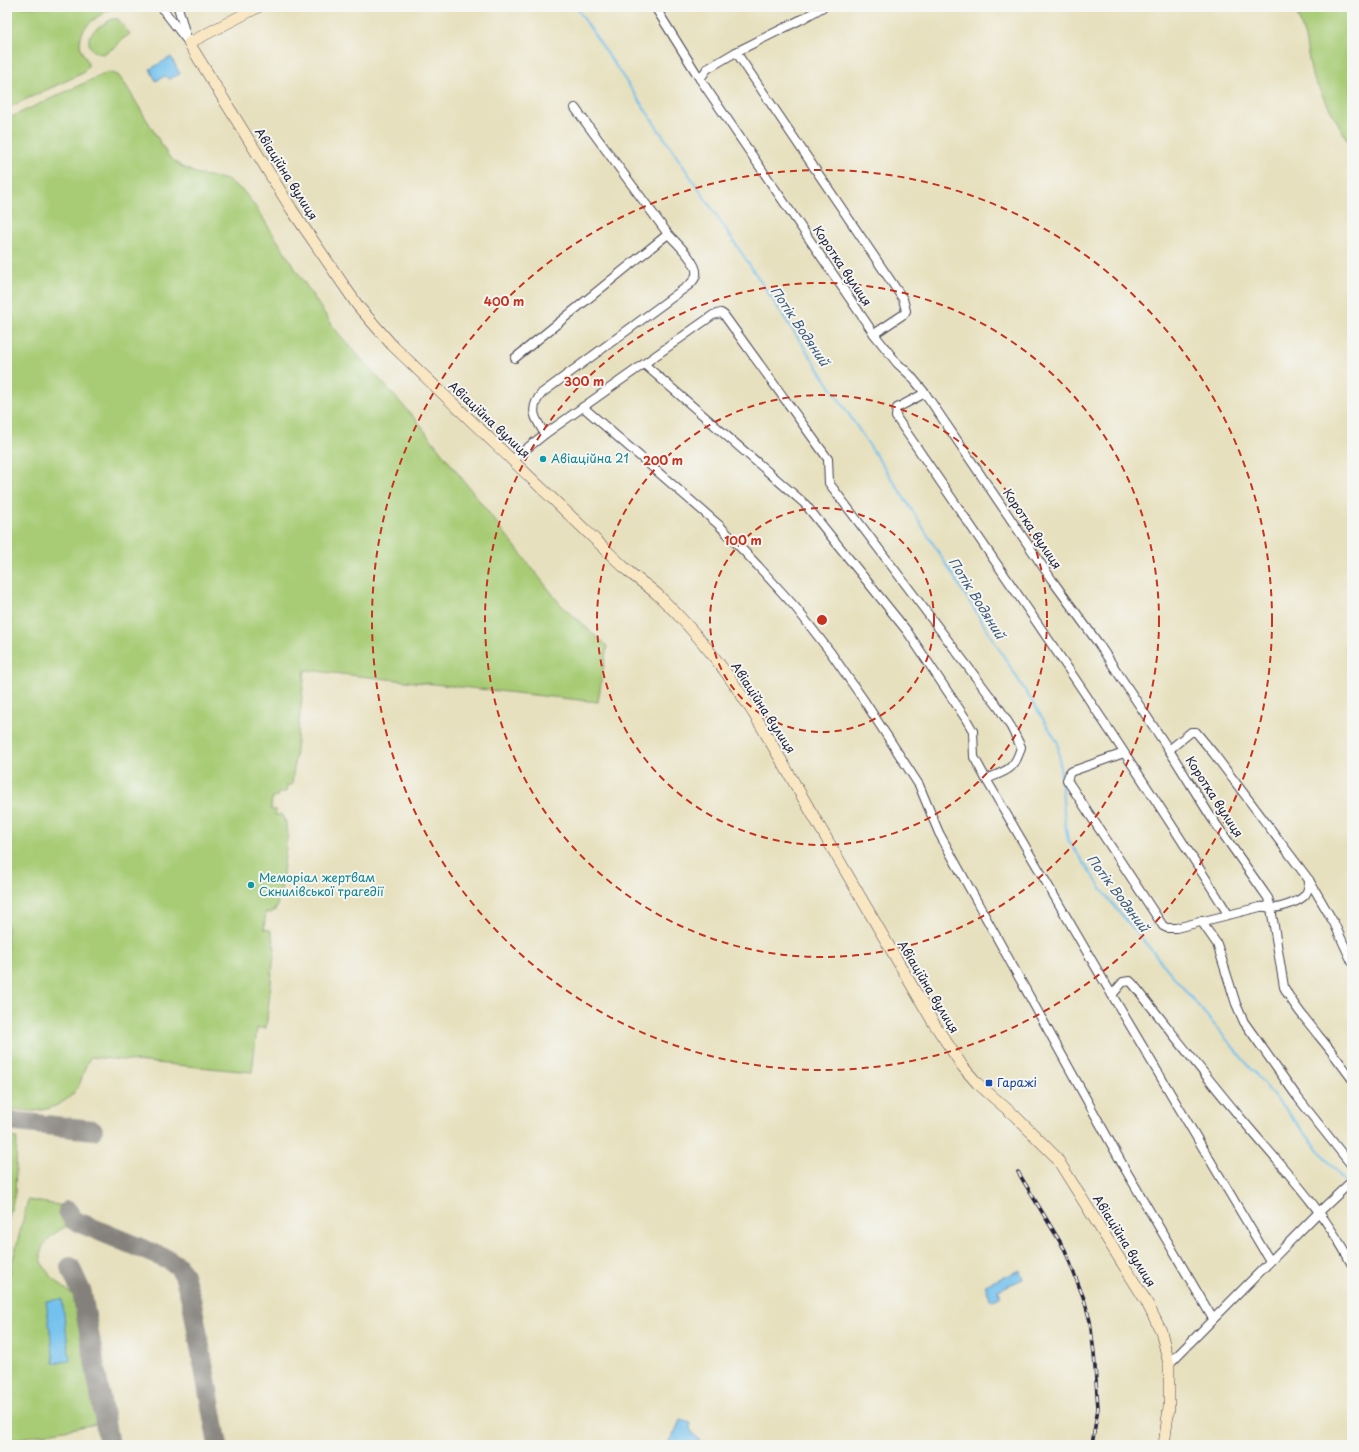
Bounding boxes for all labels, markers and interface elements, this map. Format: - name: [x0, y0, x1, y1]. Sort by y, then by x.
- street label: Авіаційна вулиця: [251, 124, 323, 223]
- street label: Коротка вулиця: [809, 222, 877, 309]
- water label: Потік Водяний: [767, 282, 835, 371]
- text: 400 m: [484, 292, 524, 310]
- text: 300 m: [564, 372, 604, 390]
- street label: Авіаційна вулиця: [445, 377, 535, 462]
- place label: Авіаційна 21: [551, 449, 629, 467]
- text: 200 m: [643, 451, 683, 469]
- marker: Авіаційна 21: [538, 454, 548, 464]
- street label: Коротка вулиця: [999, 485, 1067, 572]
- text: 100 m: [724, 531, 762, 549]
- water label: Потік Водяний: [945, 553, 1011, 644]
- centre of rings: [815, 613, 829, 627]
- street label: Авіаційна вулиця: [727, 658, 800, 757]
- street label: Коротка вулиця: [1182, 752, 1248, 841]
- water label: Потік Водяний: [1083, 850, 1155, 937]
- place label: Меморіал жертвам Скнилівської трагедії: [259, 868, 385, 900]
- marker: Меморіал жертвам Скнилівської трагедії: [246, 880, 256, 890]
- street label: Авіаційна вулиця: [894, 936, 964, 1036]
- place label: Гаражі: [997, 1073, 1037, 1091]
- marker: Гаражі: [984, 1078, 994, 1088]
- street label: Авіаційна вулиця: [1089, 1191, 1161, 1290]

